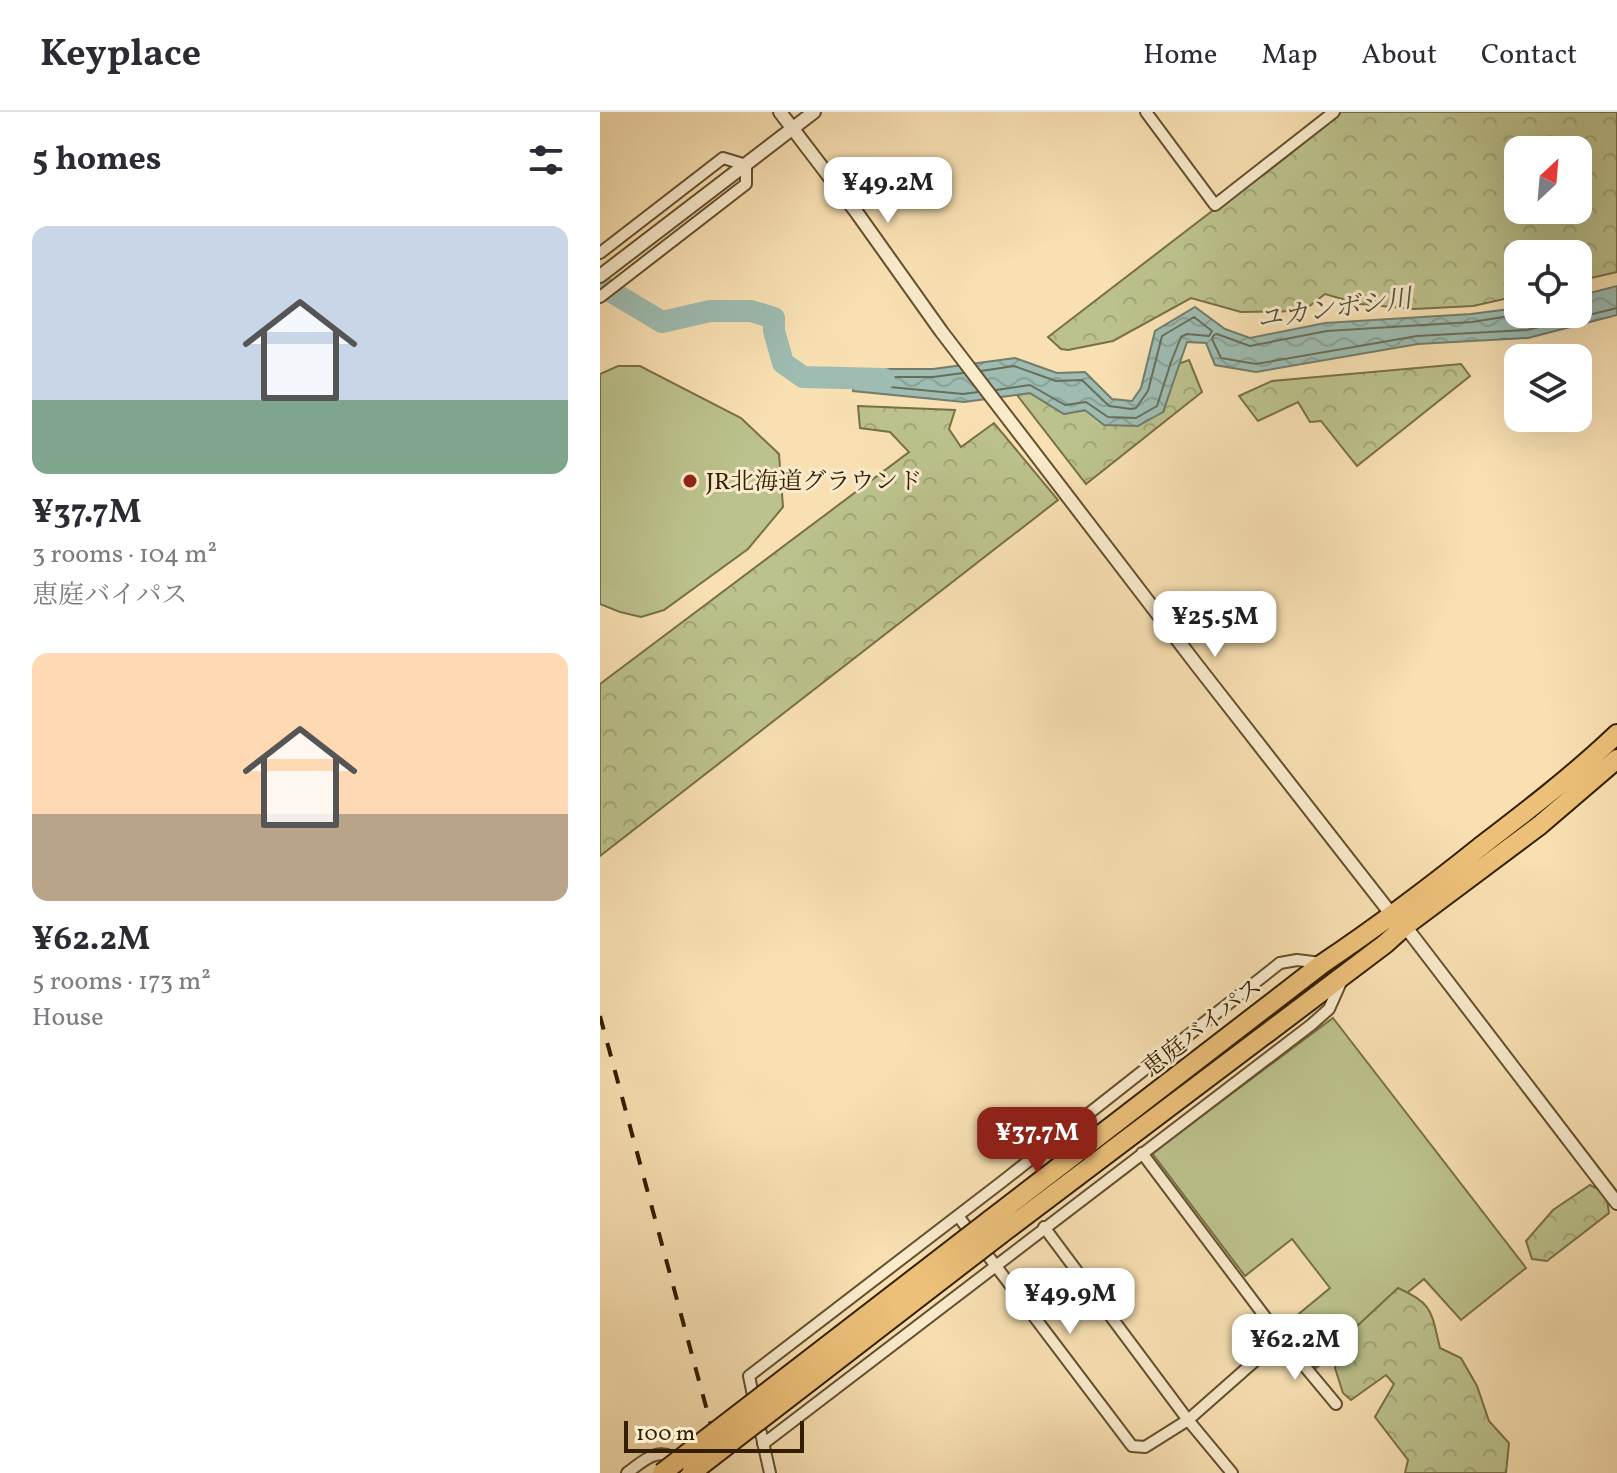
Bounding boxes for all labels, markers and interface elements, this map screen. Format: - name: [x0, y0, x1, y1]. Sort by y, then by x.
- text: Keyplace: [40, 29, 201, 82]
- text: Home: [1143, 36, 1217, 75]
- text: Map: [1261, 36, 1317, 75]
- text: About: [1361, 36, 1437, 75]
- text: Contact: [1481, 36, 1577, 75]
- north arrow: [1504, 136, 1592, 224]
- map controls: [1504, 136, 1592, 432]
- text: 5 homes: [32, 137, 162, 184]
- icon: filters: [524, 138, 568, 182]
- pin: ¥49.2M: [823, 157, 953, 225]
- text: ¥49.2M: [842, 165, 934, 201]
- button: locate: [1504, 240, 1592, 328]
- icon: home: [228, 278, 372, 422]
- water label: ユカンボシ川: [1255, 281, 1417, 339]
- button: layers: [1504, 344, 1592, 432]
- place label: JR北海道グラウンド: [706, 466, 922, 500]
- marker: JR北海道グラウンド: [681, 472, 699, 490]
- text: ¥37.7M: [32, 490, 141, 537]
- text: 3 rooms · 104 m²: [32, 537, 217, 573]
- text: 恵庭バイパス: [32, 578, 187, 614]
- pin: ¥25.5M: [1150, 591, 1280, 659]
- text: ¥25.5M: [1171, 599, 1259, 635]
- icon: home: [228, 705, 372, 849]
- text: ¥62.2M: [32, 917, 150, 964]
- text: 5 rooms · 173 m²: [32, 964, 211, 1000]
- street label: 恵庭バイパス: [1136, 971, 1270, 1086]
- text: House: [32, 1000, 104, 1036]
- pin: ¥37.7M: [972, 1107, 1102, 1175]
- text: ¥37.7M: [995, 1115, 1079, 1151]
- pin: ¥49.9M: [1005, 1268, 1135, 1336]
- text: ¥49.9M: [1024, 1276, 1116, 1312]
- pin: ¥62.2M: [1230, 1314, 1360, 1382]
- text: ¥62.2M: [1250, 1322, 1340, 1358]
- scale bar: [624, 1417, 804, 1453]
- text: 100 m: [636, 1419, 695, 1450]

